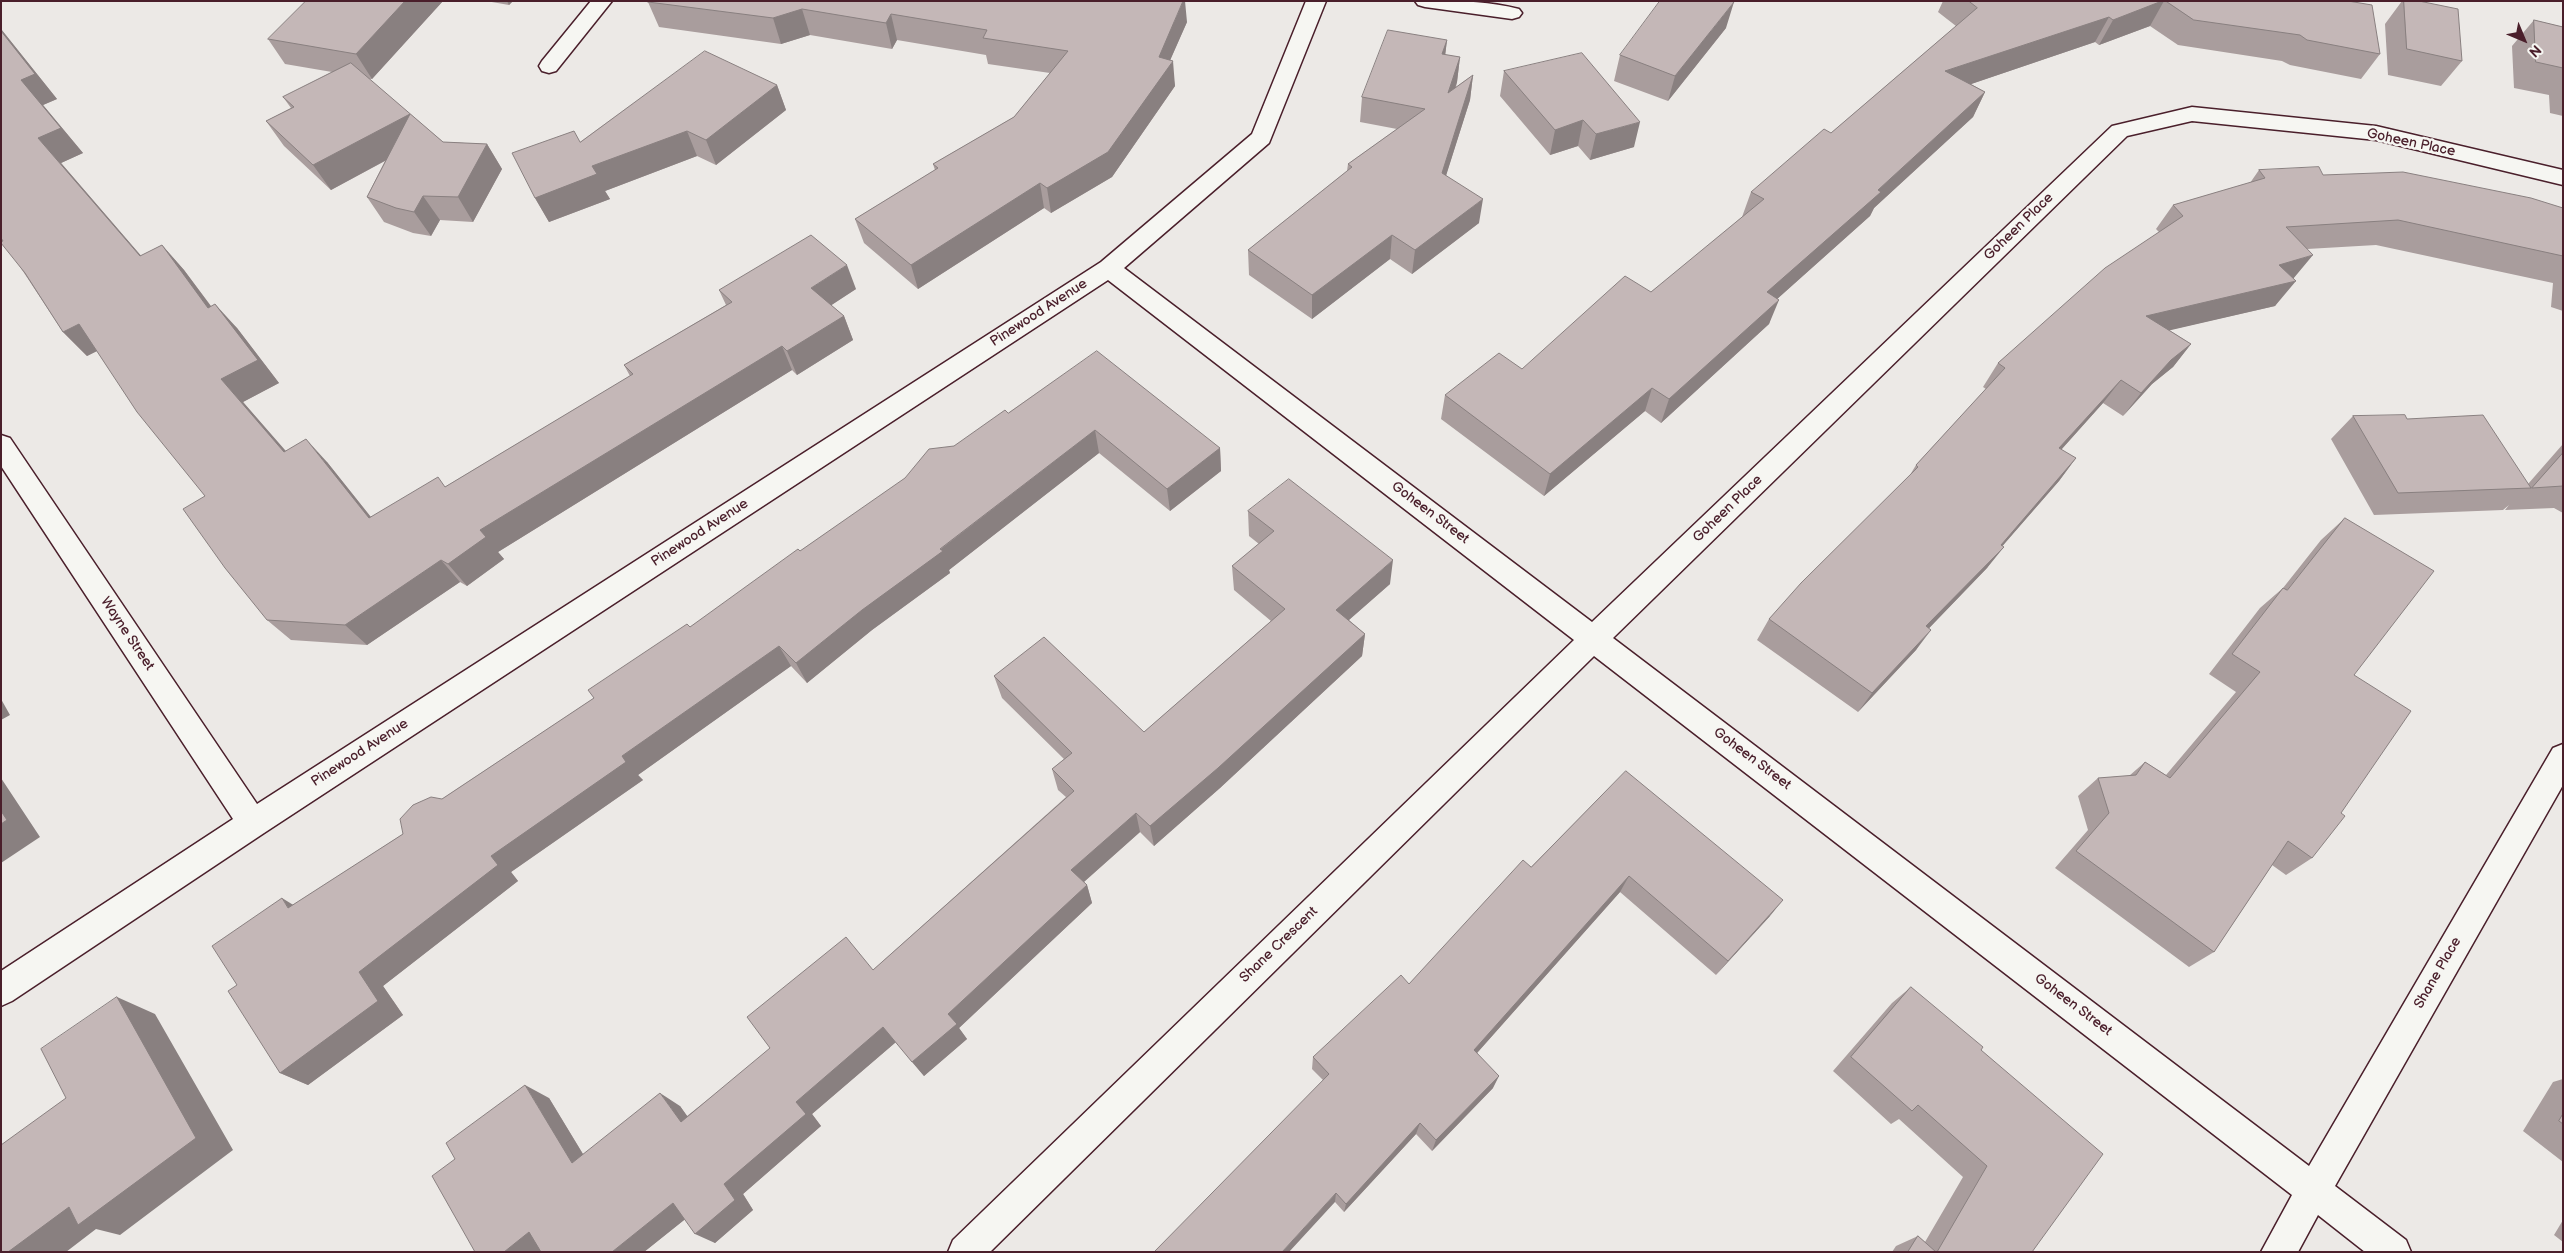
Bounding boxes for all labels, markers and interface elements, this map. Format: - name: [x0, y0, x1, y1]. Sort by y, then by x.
- north arrow: [2499, 15, 2549, 65]
- text: N: [2525, 41, 2545, 61]
- street label: Goheen Place: [2365, 125, 2457, 161]
- street label: Goheen Place: [1981, 190, 2057, 264]
- street label: Pinewood Avenue: [987, 275, 1091, 351]
- street label: Goheen Place: [1690, 472, 1766, 546]
- street label: Goheen Street: [1388, 478, 1472, 548]
- street label: Pinewood Avenue: [648, 495, 752, 571]
- street label: Wayne Street: [96, 594, 158, 674]
- street label: Pinewood Avenue: [308, 715, 412, 791]
- street label: Goheen Street: [1710, 724, 1794, 794]
- street label: Shane Crescent: [1236, 904, 1322, 986]
- street label: Shane Place: [2411, 934, 2465, 1012]
- street label: Goheen Street: [2031, 970, 2115, 1040]

